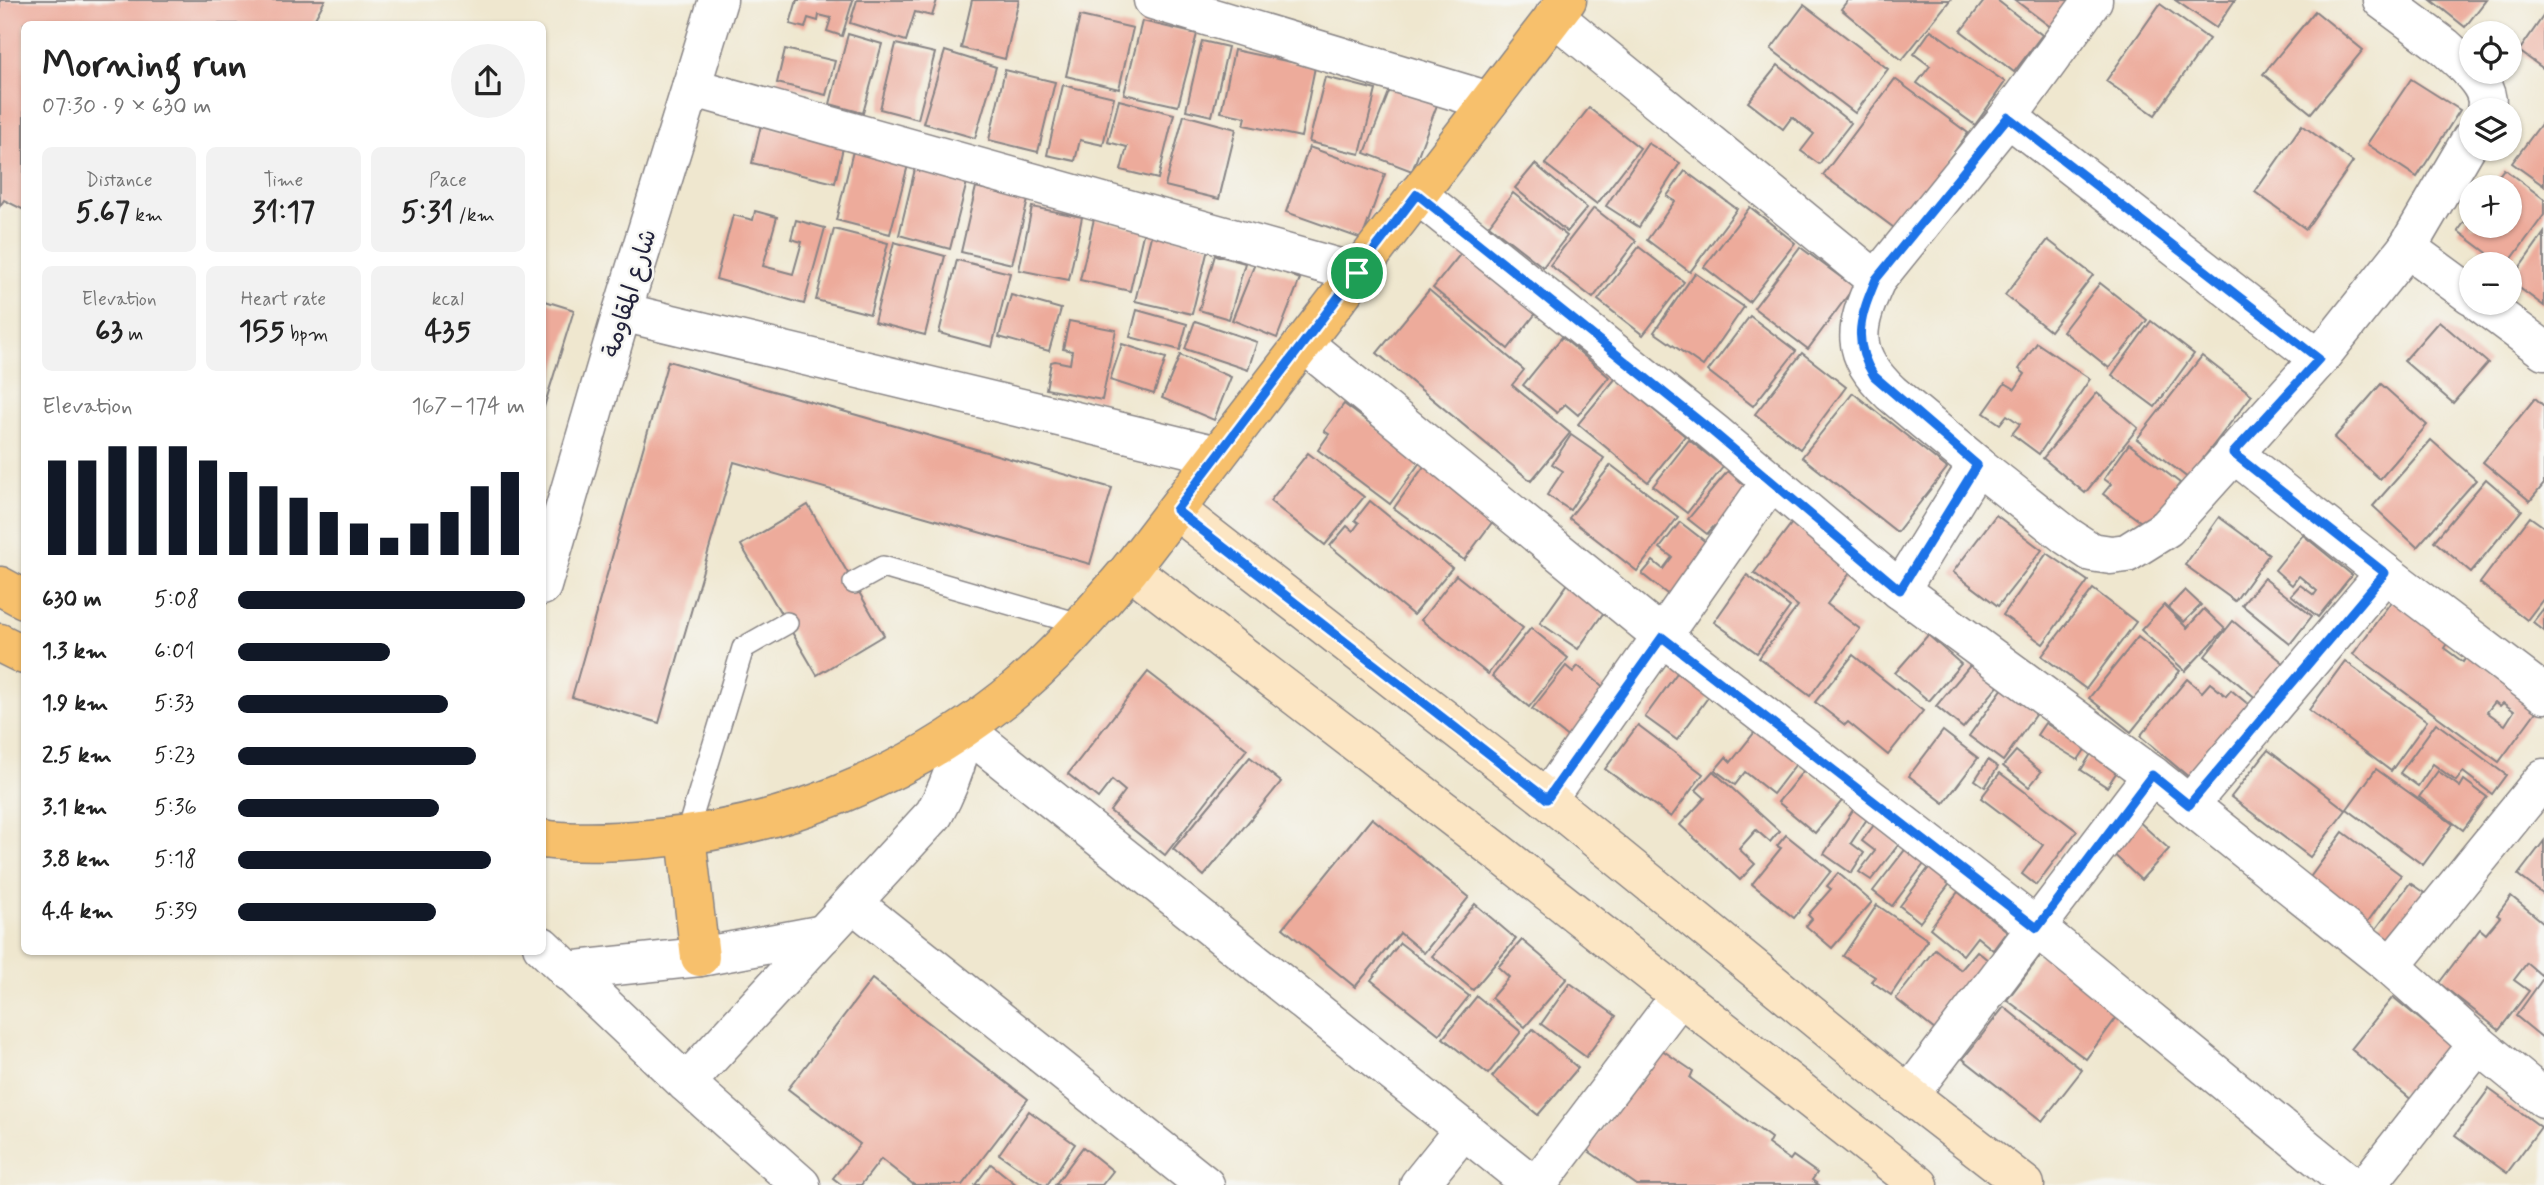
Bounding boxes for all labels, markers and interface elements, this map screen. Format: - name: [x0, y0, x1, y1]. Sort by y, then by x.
- map controls: [2459, 21, 2522, 315]
- button: locate: [2459, 21, 2522, 84]
- text: Morning run: [42, 41, 247, 90]
- button: share: [451, 44, 525, 118]
- text: 07:30 · 9 × 630 m: [42, 92, 211, 122]
- button: layers: [2459, 98, 2522, 161]
- text: Distance: [86, 168, 153, 193]
- text: Time: [264, 168, 303, 193]
- text: Pace: [429, 168, 467, 193]
- button: +: [2459, 175, 2522, 238]
- text: 5.67: [75, 193, 130, 232]
- text: 31:17: [252, 193, 315, 232]
- text: 5:31: [401, 193, 453, 232]
- text: km: [130, 203, 163, 228]
- text: /km: [453, 203, 495, 228]
- street label: شارع المقاومة: [596, 226, 665, 361]
- pin: [1327, 243, 1387, 303]
- button: −: [2459, 252, 2522, 315]
- icon: arrive: [1338, 254, 1376, 292]
- text: Elevation: [82, 287, 157, 312]
- text: Heart rate: [241, 287, 326, 312]
- text: kcal: [432, 287, 464, 312]
- text: 63: [95, 312, 123, 351]
- text: 155: [239, 312, 285, 351]
- text: 435: [424, 312, 471, 351]
- text: m: [123, 322, 143, 347]
- text: bpm: [285, 322, 328, 347]
- text: Elevation: [42, 392, 133, 422]
- text: 167–174 m: [412, 392, 525, 422]
- text: 630 m: [42, 585, 102, 615]
- text: 5:08: [154, 585, 199, 615]
- text: 1.3 km: [42, 637, 107, 667]
- text: 6:01: [154, 637, 195, 667]
- text: 1.9 km: [42, 689, 108, 719]
- text: 5:33: [154, 689, 194, 719]
- text: 2.5 km: [42, 741, 112, 771]
- text: 5:23: [154, 741, 195, 771]
- text: 3.1 km: [42, 793, 107, 823]
- text: 5:36: [154, 793, 197, 823]
- text: 3.8 km: [42, 845, 110, 875]
- text: 5:18: [154, 845, 197, 875]
- text: 4.4 km: [42, 897, 113, 927]
- text: 5:39: [154, 897, 198, 927]

